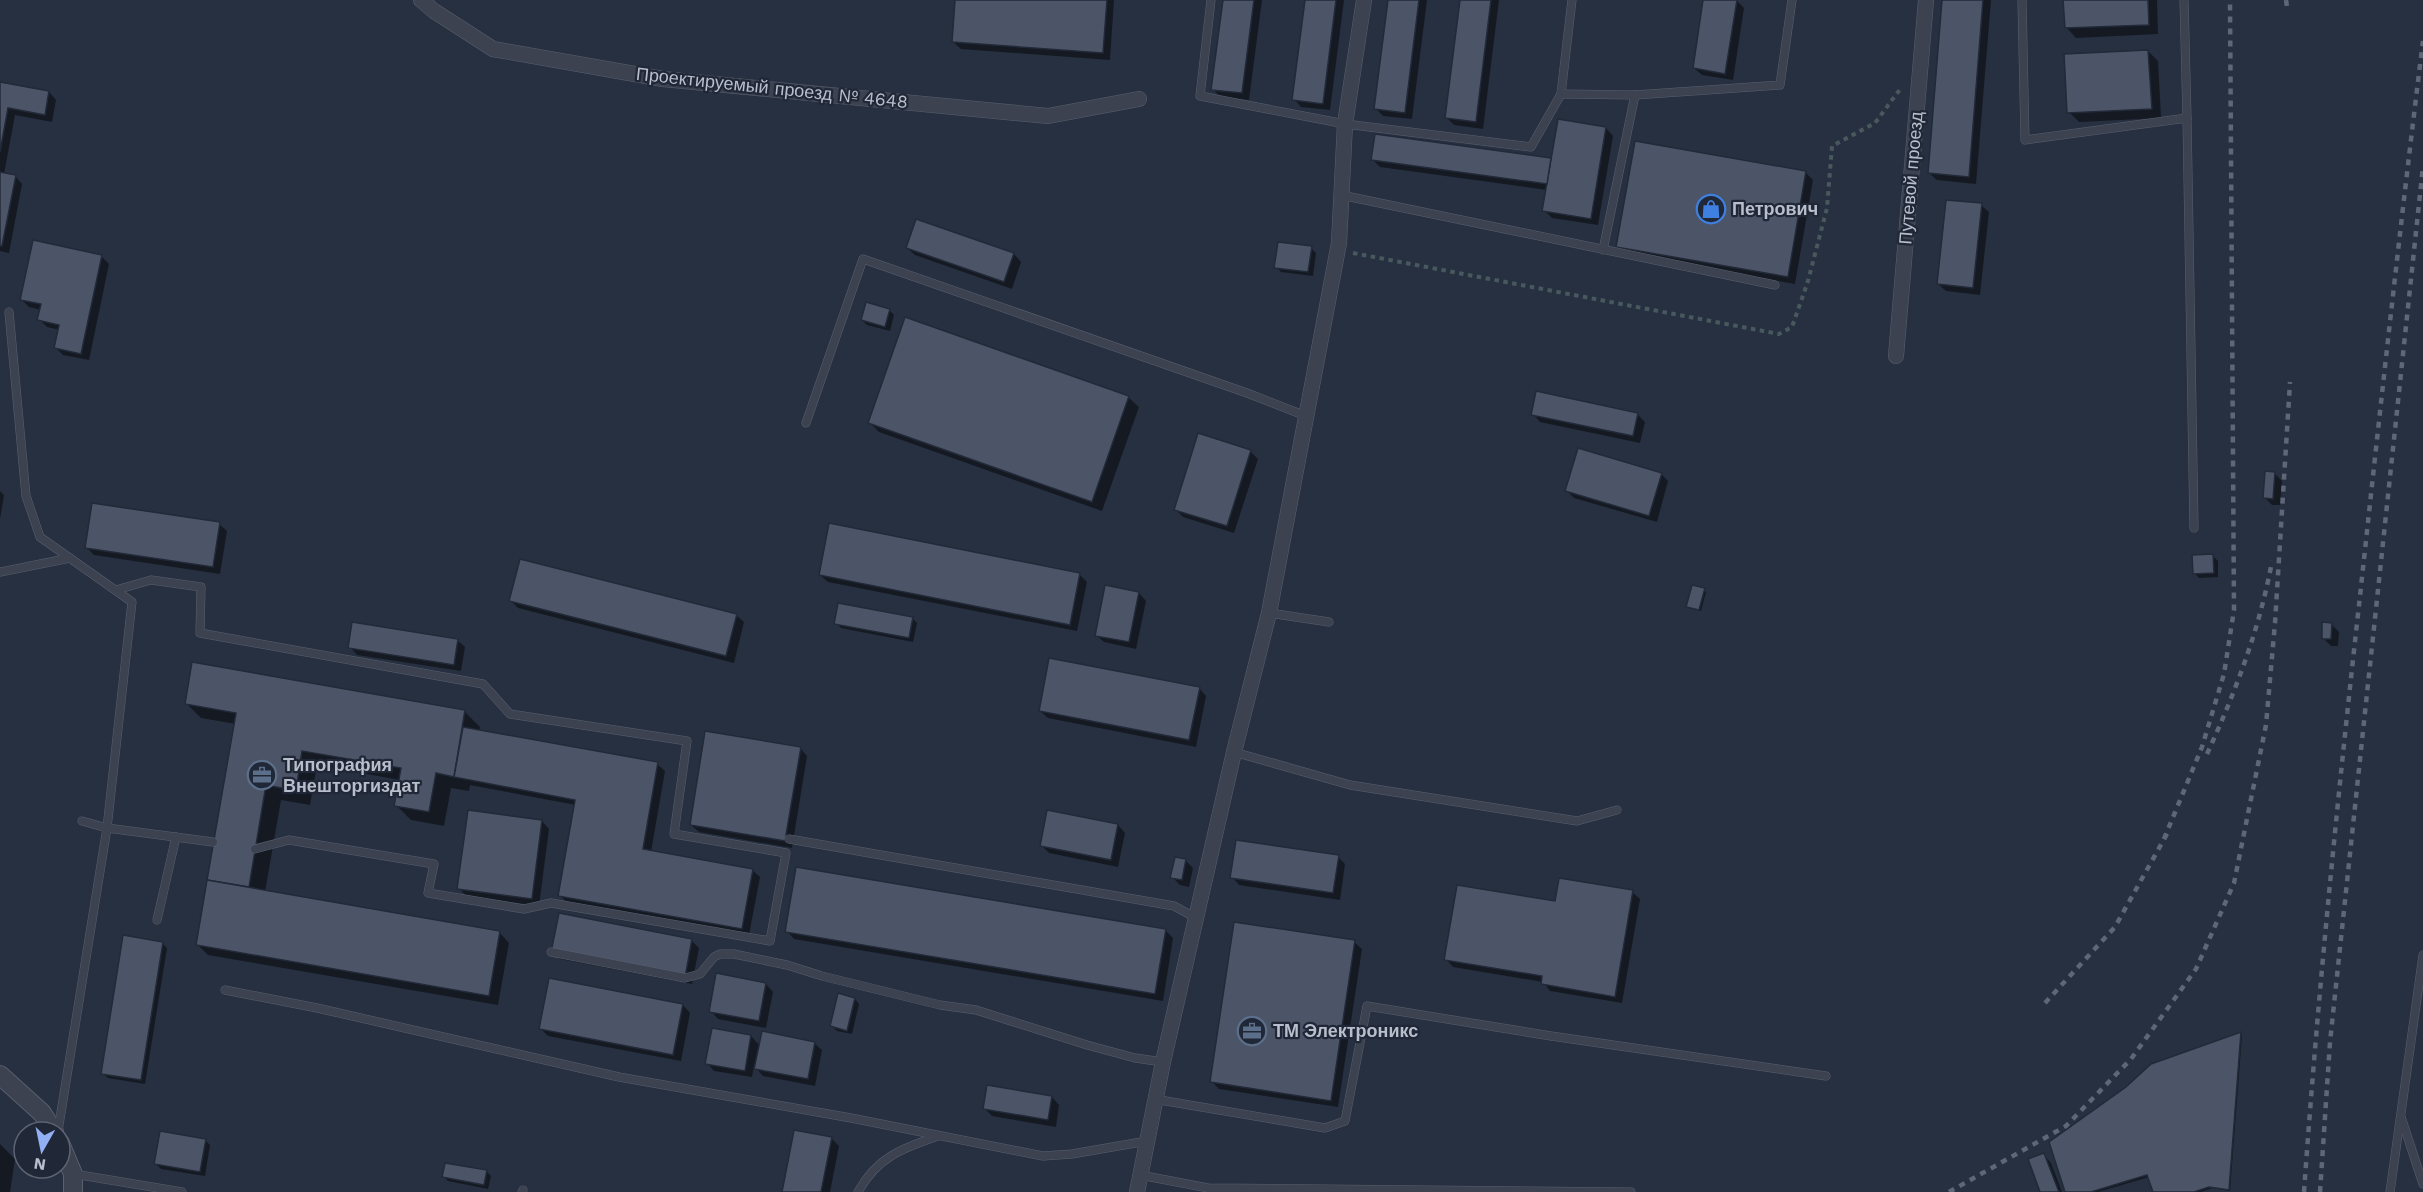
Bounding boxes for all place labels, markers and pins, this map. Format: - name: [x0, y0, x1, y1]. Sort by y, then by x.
- shop icon: Петрович: [1695, 193, 1727, 225]
- place label: Петрович: [1732, 198, 1818, 219]
- place label: Типография Внешторгиздат: [283, 754, 420, 796]
- office icon: Типография Внешторгиздат: [246, 759, 278, 791]
- office icon: ТМ Электроникс: [1236, 1015, 1268, 1047]
- place label: ТМ Электроникс: [1273, 1020, 1418, 1041]

